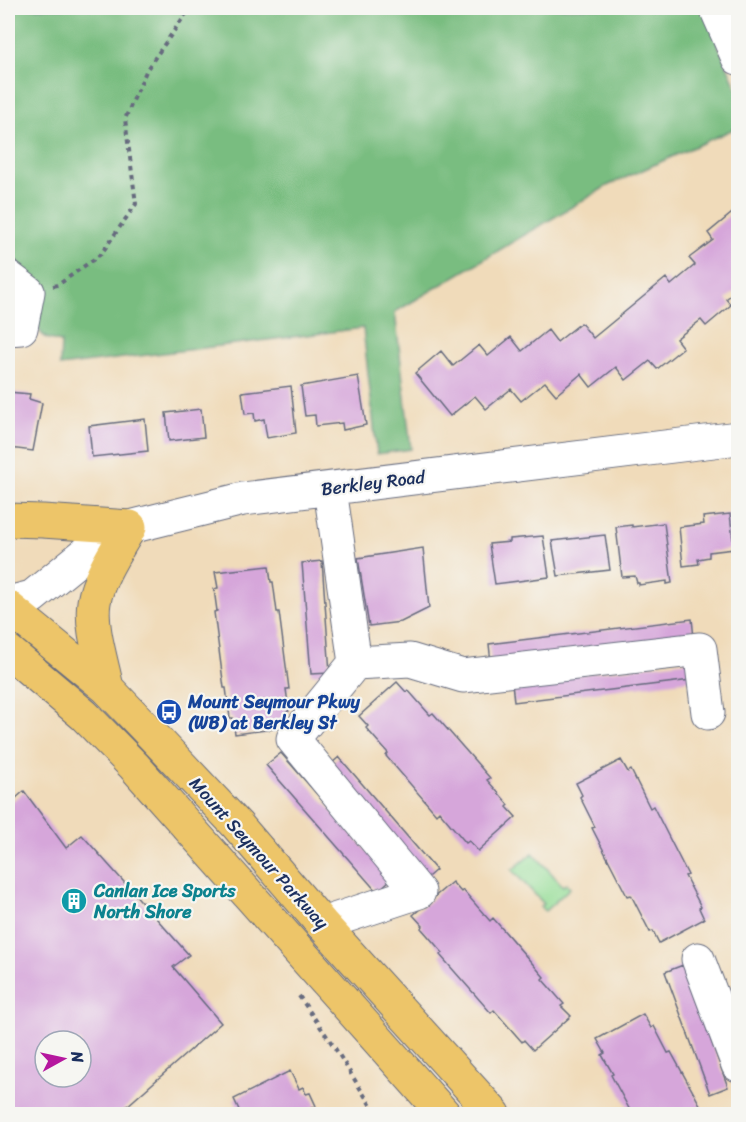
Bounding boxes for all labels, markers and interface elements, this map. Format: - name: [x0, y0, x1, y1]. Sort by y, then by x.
- street label: Berkley Road: [319, 461, 428, 505]
- place label: Mount Seymour Pkwy (WB) at Berkley St: [187, 686, 361, 739]
- bus stop icon: Mount Seymour Pkwy (WB) at Berkley St: [154, 697, 184, 727]
- street label: Mount Seymour Parkway: [181, 769, 337, 938]
- place label: Canlan Ice Sports North Shore: [93, 875, 236, 928]
- building icon: Canlan Ice Sports North Shore: [59, 886, 89, 916]
- north arrow: [33, 1029, 93, 1089]
- text: N: [62, 1048, 93, 1065]

